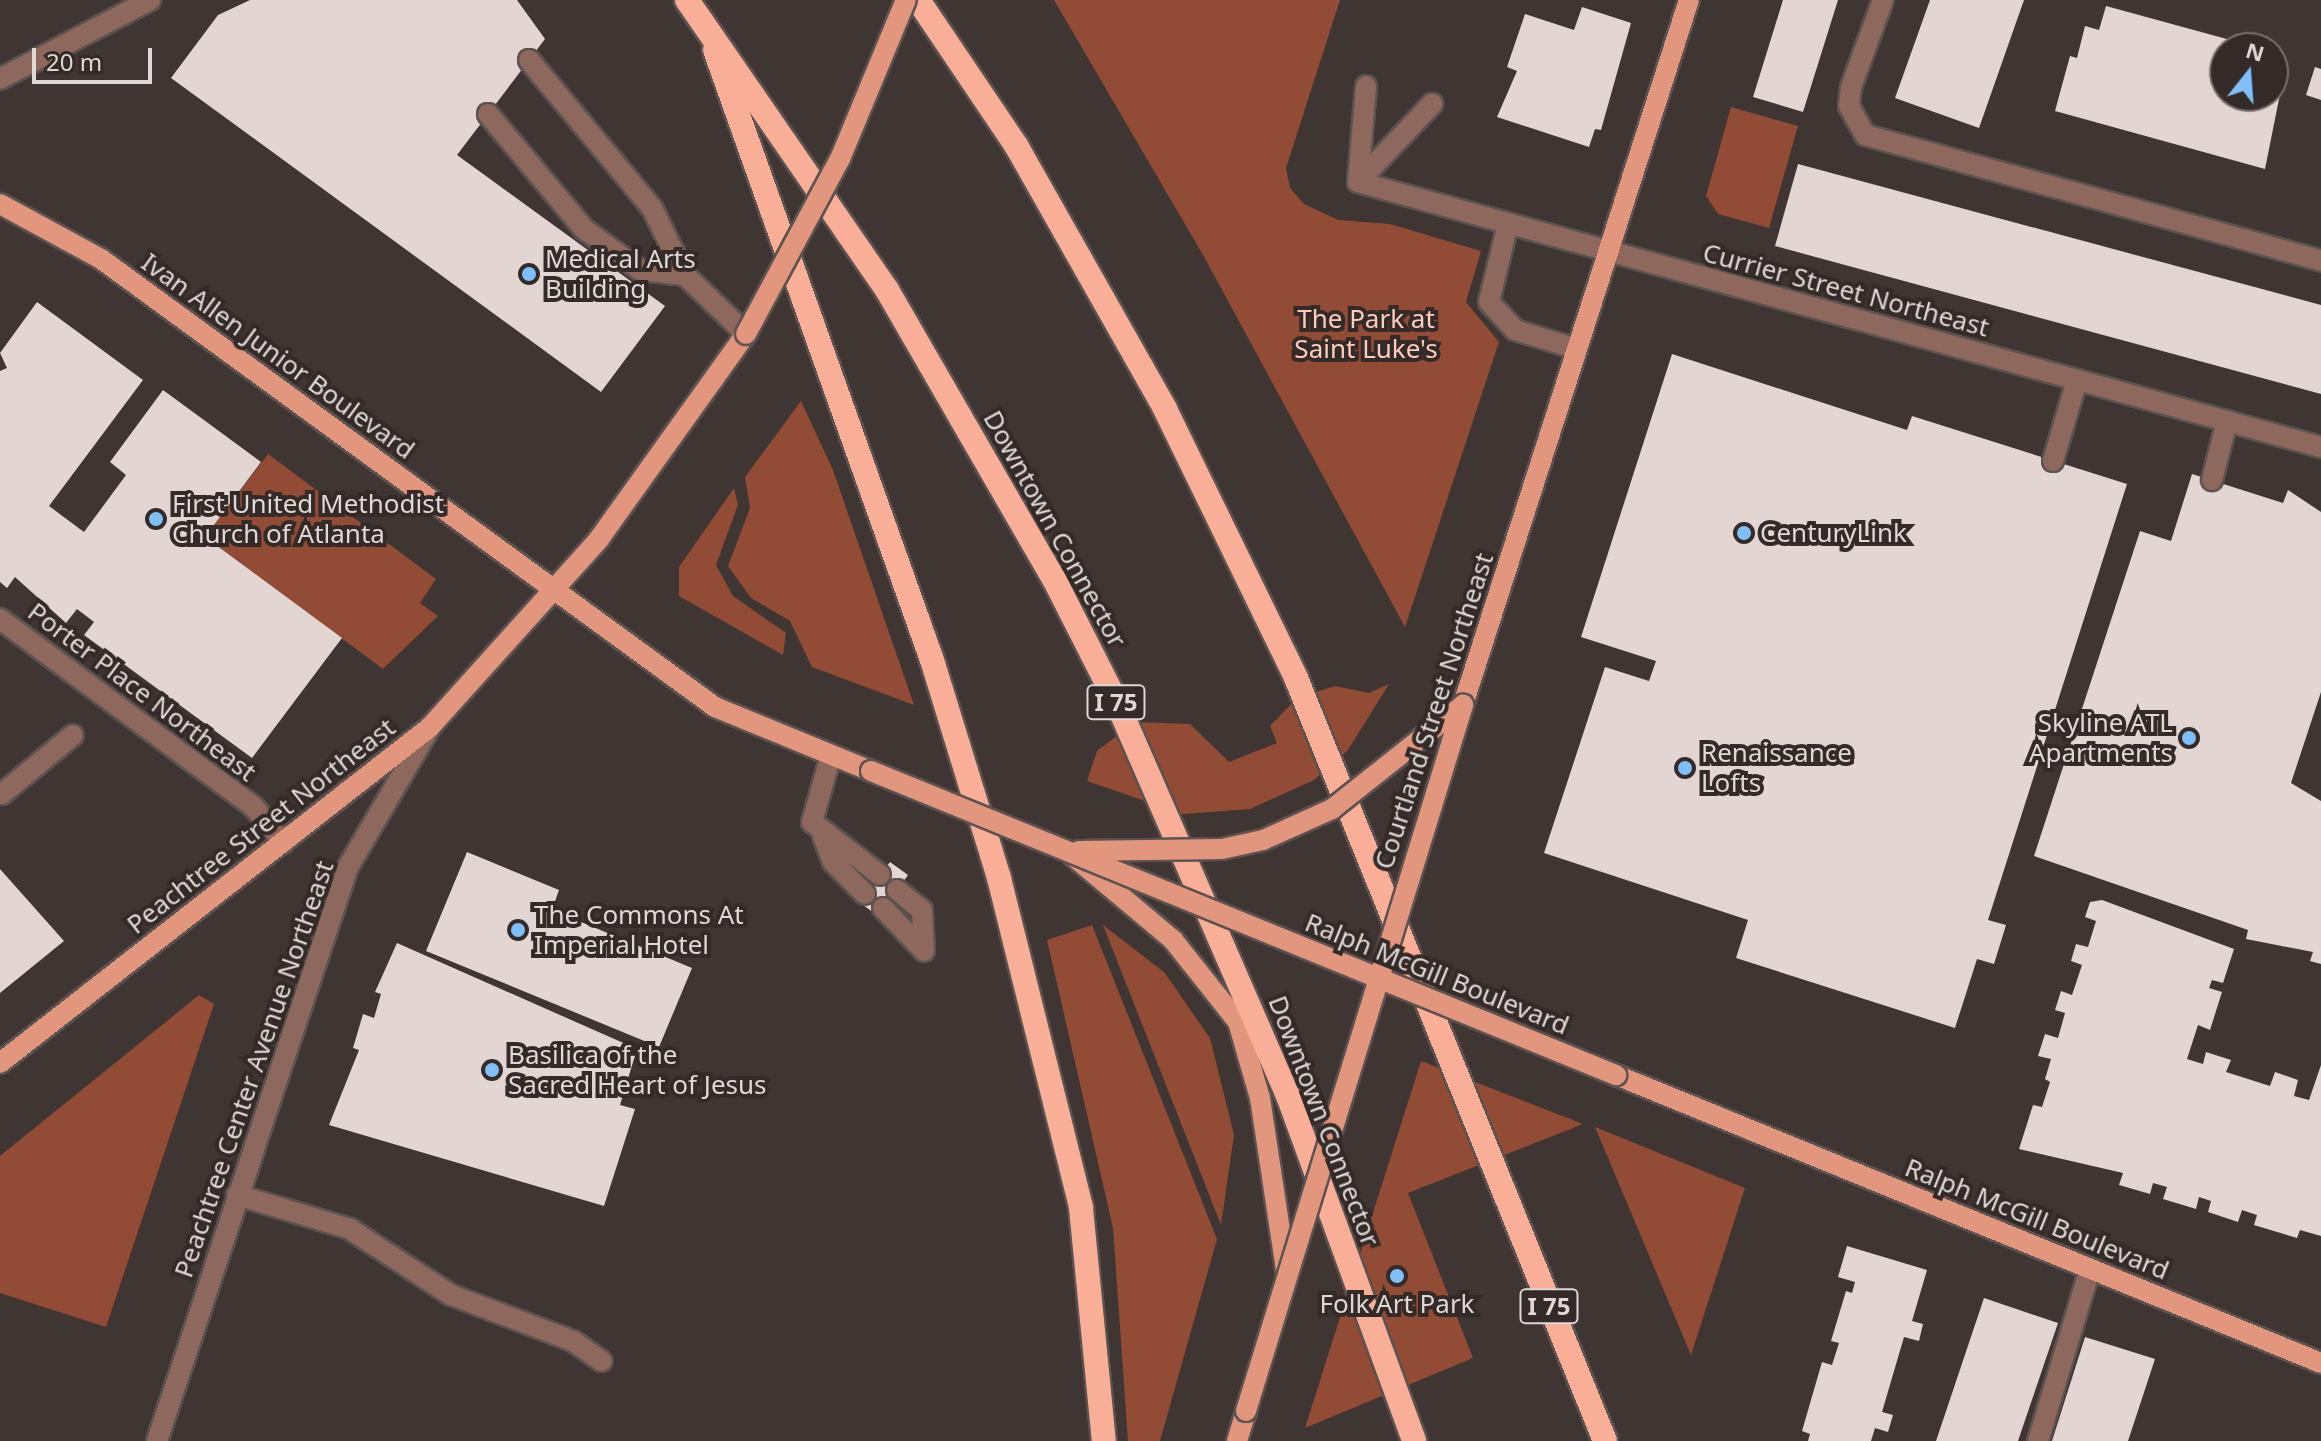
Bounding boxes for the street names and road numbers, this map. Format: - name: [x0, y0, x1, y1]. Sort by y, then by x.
- street label: Currier Street Northeast: [1700, 237, 1992, 343]
- street label: Ivan Allen Junior Boulevard: [135, 246, 421, 466]
- street label: Downtown Connector: [977, 405, 1133, 653]
- street label: Courtland Street Northeast: [1368, 549, 1500, 873]
- street label: Porter Place Northeast: [22, 596, 262, 788]
- road number: I 75: [1086, 682, 1146, 722]
- street label: Peachtree Street Northeast: [121, 712, 401, 940]
- street label: Peachtree Center Avenue Northeast: [168, 856, 340, 1282]
- street label: Ralph McGill Boulevard: [1301, 907, 1573, 1041]
- street label: Downtown Connector: [1262, 991, 1386, 1251]
- street label: Ralph McGill Boulevard: [1901, 1152, 2173, 1286]
- road number: I 75: [1519, 1286, 1579, 1326]

